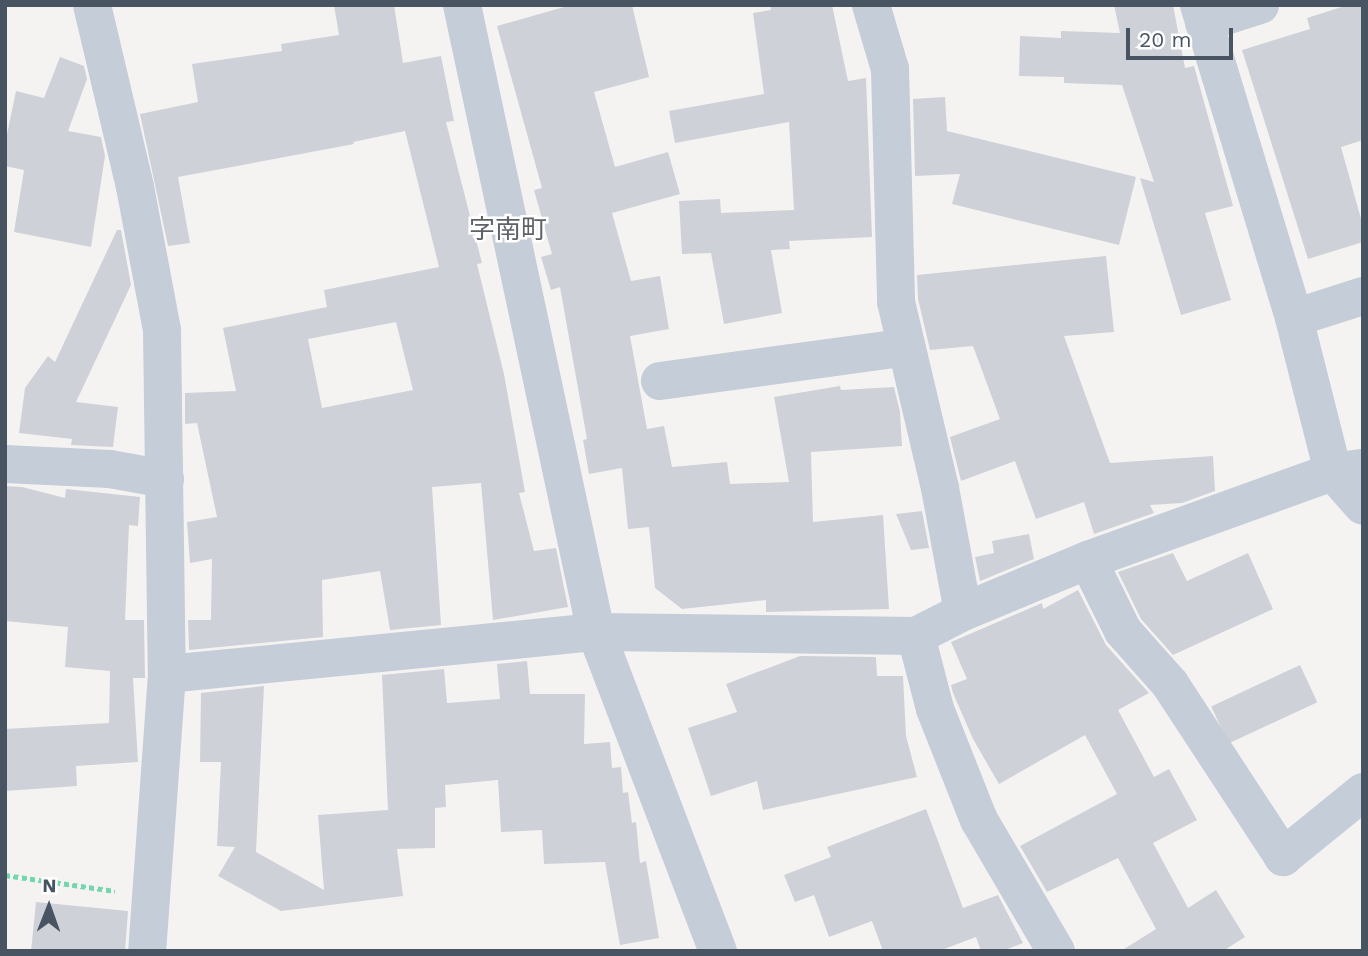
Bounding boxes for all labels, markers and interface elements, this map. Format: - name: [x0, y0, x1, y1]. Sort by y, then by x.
- scale bar: [1130, 14, 1237, 58]
- text: 20 m: [1139, 27, 1191, 52]
- district label: 字南町: [469, 214, 547, 246]
- north arrow: [14, 872, 84, 942]
- text: N: [42, 874, 57, 897]

